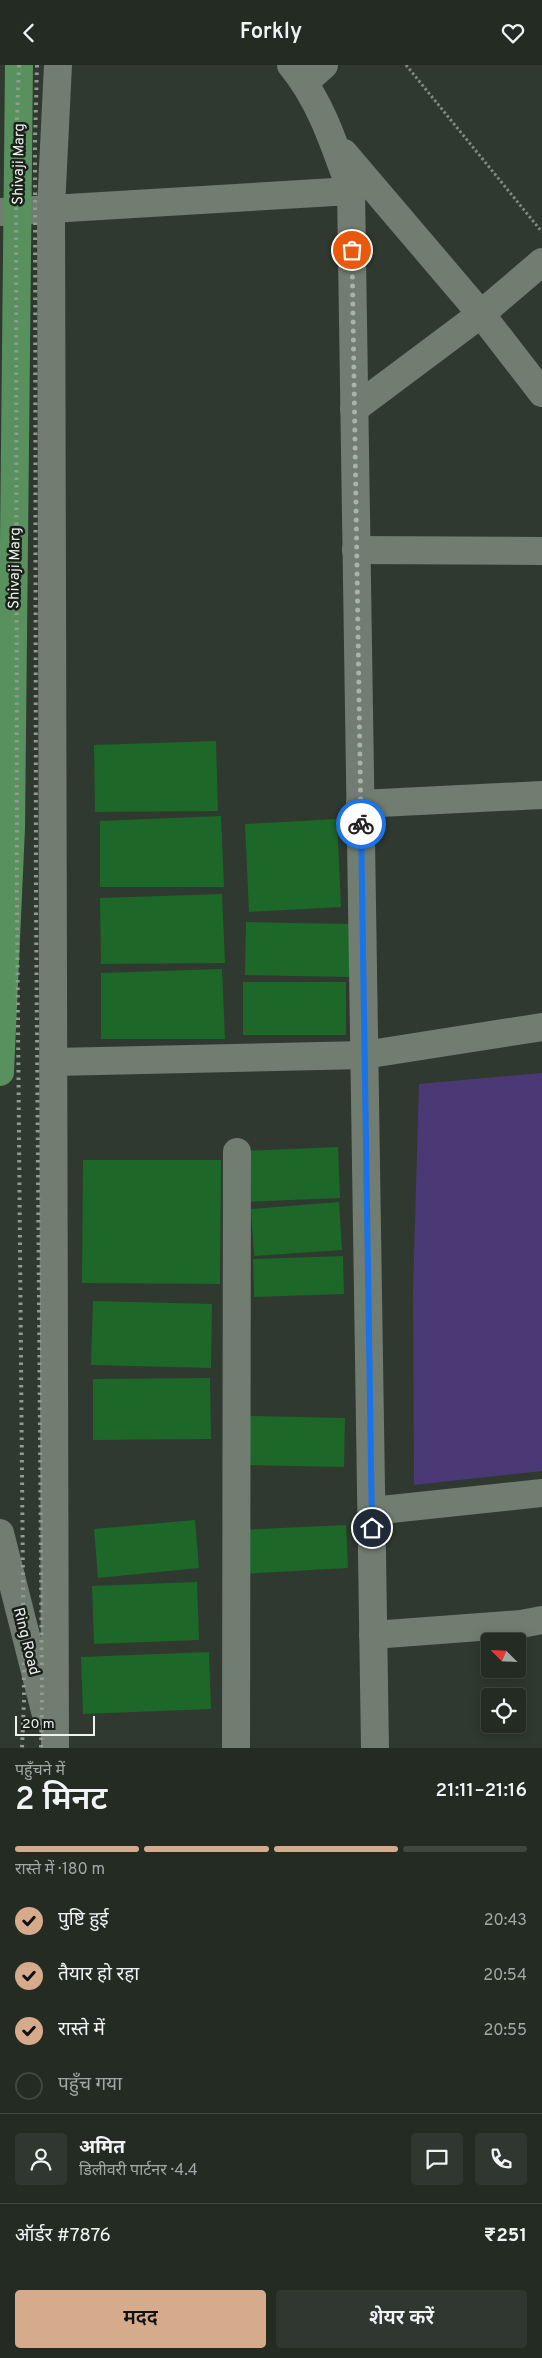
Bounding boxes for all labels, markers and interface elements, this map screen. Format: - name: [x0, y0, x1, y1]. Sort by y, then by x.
- icon: back: [15, 19, 43, 47]
- text: Forkly: [240, 19, 302, 46]
- icon: heart: [499, 19, 527, 47]
- street label: Shivaji Marg: [9, 123, 30, 205]
- pin: [331, 229, 373, 271]
- icon: bag: [338, 236, 366, 264]
- street label: Shivaji Marg: [5, 527, 26, 609]
- courier: [336, 799, 386, 849]
- icon: bike: [347, 810, 375, 838]
- pin: [351, 1507, 393, 1549]
- icon: home: [358, 1514, 386, 1542]
- street label: Ring Road: [8, 1606, 43, 1677]
- north arrow: [481, 1633, 526, 1677]
- map controls: [481, 1633, 526, 1733]
- button: locate: [481, 1688, 526, 1733]
- scale bar: [15, 1713, 95, 1736]
- text: 20 m: [22, 1716, 55, 1733]
- text: पहुँचने में: [15, 1761, 65, 1781]
- text: 21:11–21:16: [436, 1779, 527, 1803]
- text: 2 मिनट: [15, 1781, 107, 1821]
- text: रास्ते में · 180 m: [15, 1860, 105, 1880]
- icon: check: [15, 1907, 43, 1935]
- text: पुष्टि हुई: [58, 1908, 109, 1932]
- text: 20:43: [484, 1911, 527, 1931]
- icon: check: [15, 1962, 43, 1990]
- text: तैयार हो रहा: [58, 1963, 139, 1987]
- text: 20:54: [483, 1966, 527, 1986]
- icon: check: [15, 2017, 43, 2045]
- text: रास्ते में: [58, 2018, 105, 2042]
- text: 20:55: [483, 2021, 527, 2041]
- text: पहुँच गया: [58, 2073, 122, 2097]
- button: person: [15, 2133, 67, 2185]
- button: chat: [411, 2133, 463, 2185]
- button: phone: [475, 2133, 527, 2185]
- text: अमित: [79, 2136, 125, 2160]
- text: डिलीवरी पार्टनर · 4.4: [79, 2161, 198, 2181]
- text: ऑर्डर #7876: [15, 2224, 111, 2248]
- text: ₹251: [484, 2224, 527, 2248]
- button: मदद: [15, 2290, 266, 2348]
- button: शेयर करें: [276, 2290, 527, 2348]

